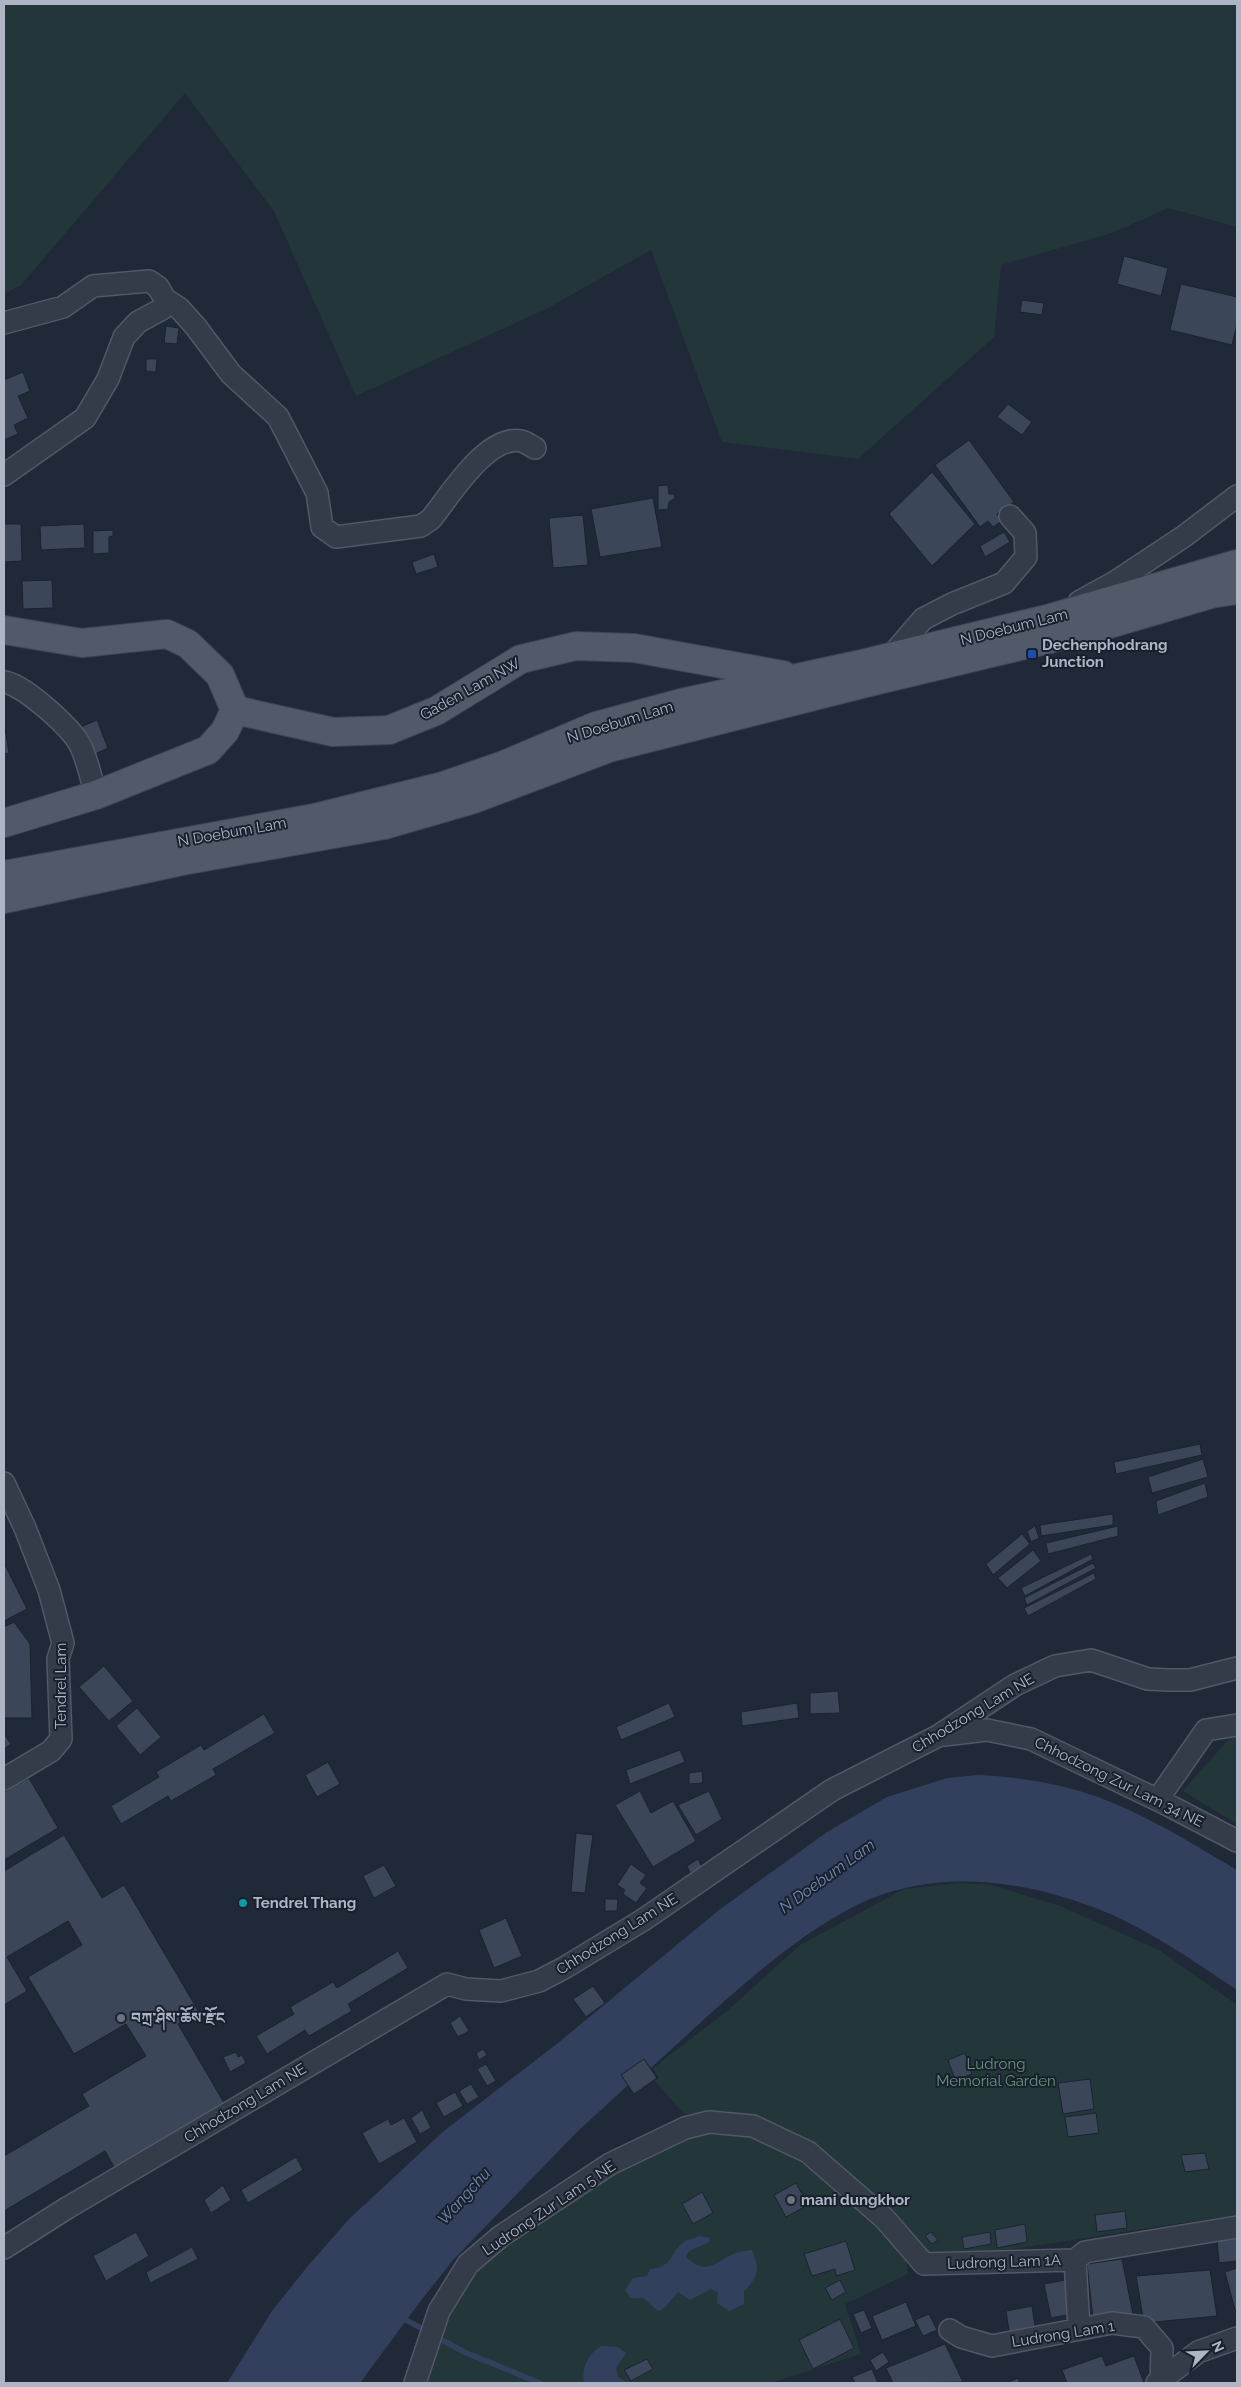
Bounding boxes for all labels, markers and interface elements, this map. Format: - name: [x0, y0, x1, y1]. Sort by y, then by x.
- street label: N Doebum Lam: [958, 605, 1070, 649]
- place label: Dechenphodrang Junction: [1042, 636, 1168, 671]
- marker: Dechenphodrang Junction: [1026, 648, 1038, 660]
- street label: Gaden Lam NW: [417, 654, 523, 724]
- street label: N Doebum Lam: [565, 697, 675, 747]
- street label: N Doebum Lam: [176, 814, 288, 850]
- street label: Tendrel Lam: [52, 1643, 70, 1729]
- street label: Chhodzong Lam NE: [909, 1669, 1037, 1757]
- street label: Chhodzong Zur Lam 34 NE: [1031, 1733, 1207, 1831]
- water label: N Doebum Lam: [776, 1835, 878, 1917]
- street label: Chhodzong Lam NE: [553, 1889, 681, 1979]
- place label: Tendrel Thang: [253, 1894, 356, 1912]
- marker: Tendrel Thang: [237, 1897, 249, 1909]
- place label: བཀྲ་ཤིས་ཆོས་རྫོང: [131, 2006, 226, 2031]
- marker: བཀྲ་ཤིས་ཆོས་རྫོང: [115, 2012, 127, 2024]
- park label: Ludrong Memorial Garden: [936, 2055, 1056, 2090]
- street label: Chhodzong Lam NE: [181, 2059, 309, 2147]
- street label: Ludrong Zur Lam 5 NE: [479, 2157, 619, 2259]
- water label: Wangchu: [434, 2164, 494, 2228]
- place label: mani dungkhor: [801, 2191, 910, 2209]
- marker: mani dungkhor: [785, 2194, 797, 2206]
- street label: Ludrong Lam 1A: [947, 2251, 1061, 2273]
- street label: Ludrong Lam 1: [1010, 2317, 1116, 2351]
- north arrow: [1181, 2327, 1231, 2377]
- text: N: [1208, 2339, 1227, 2355]

